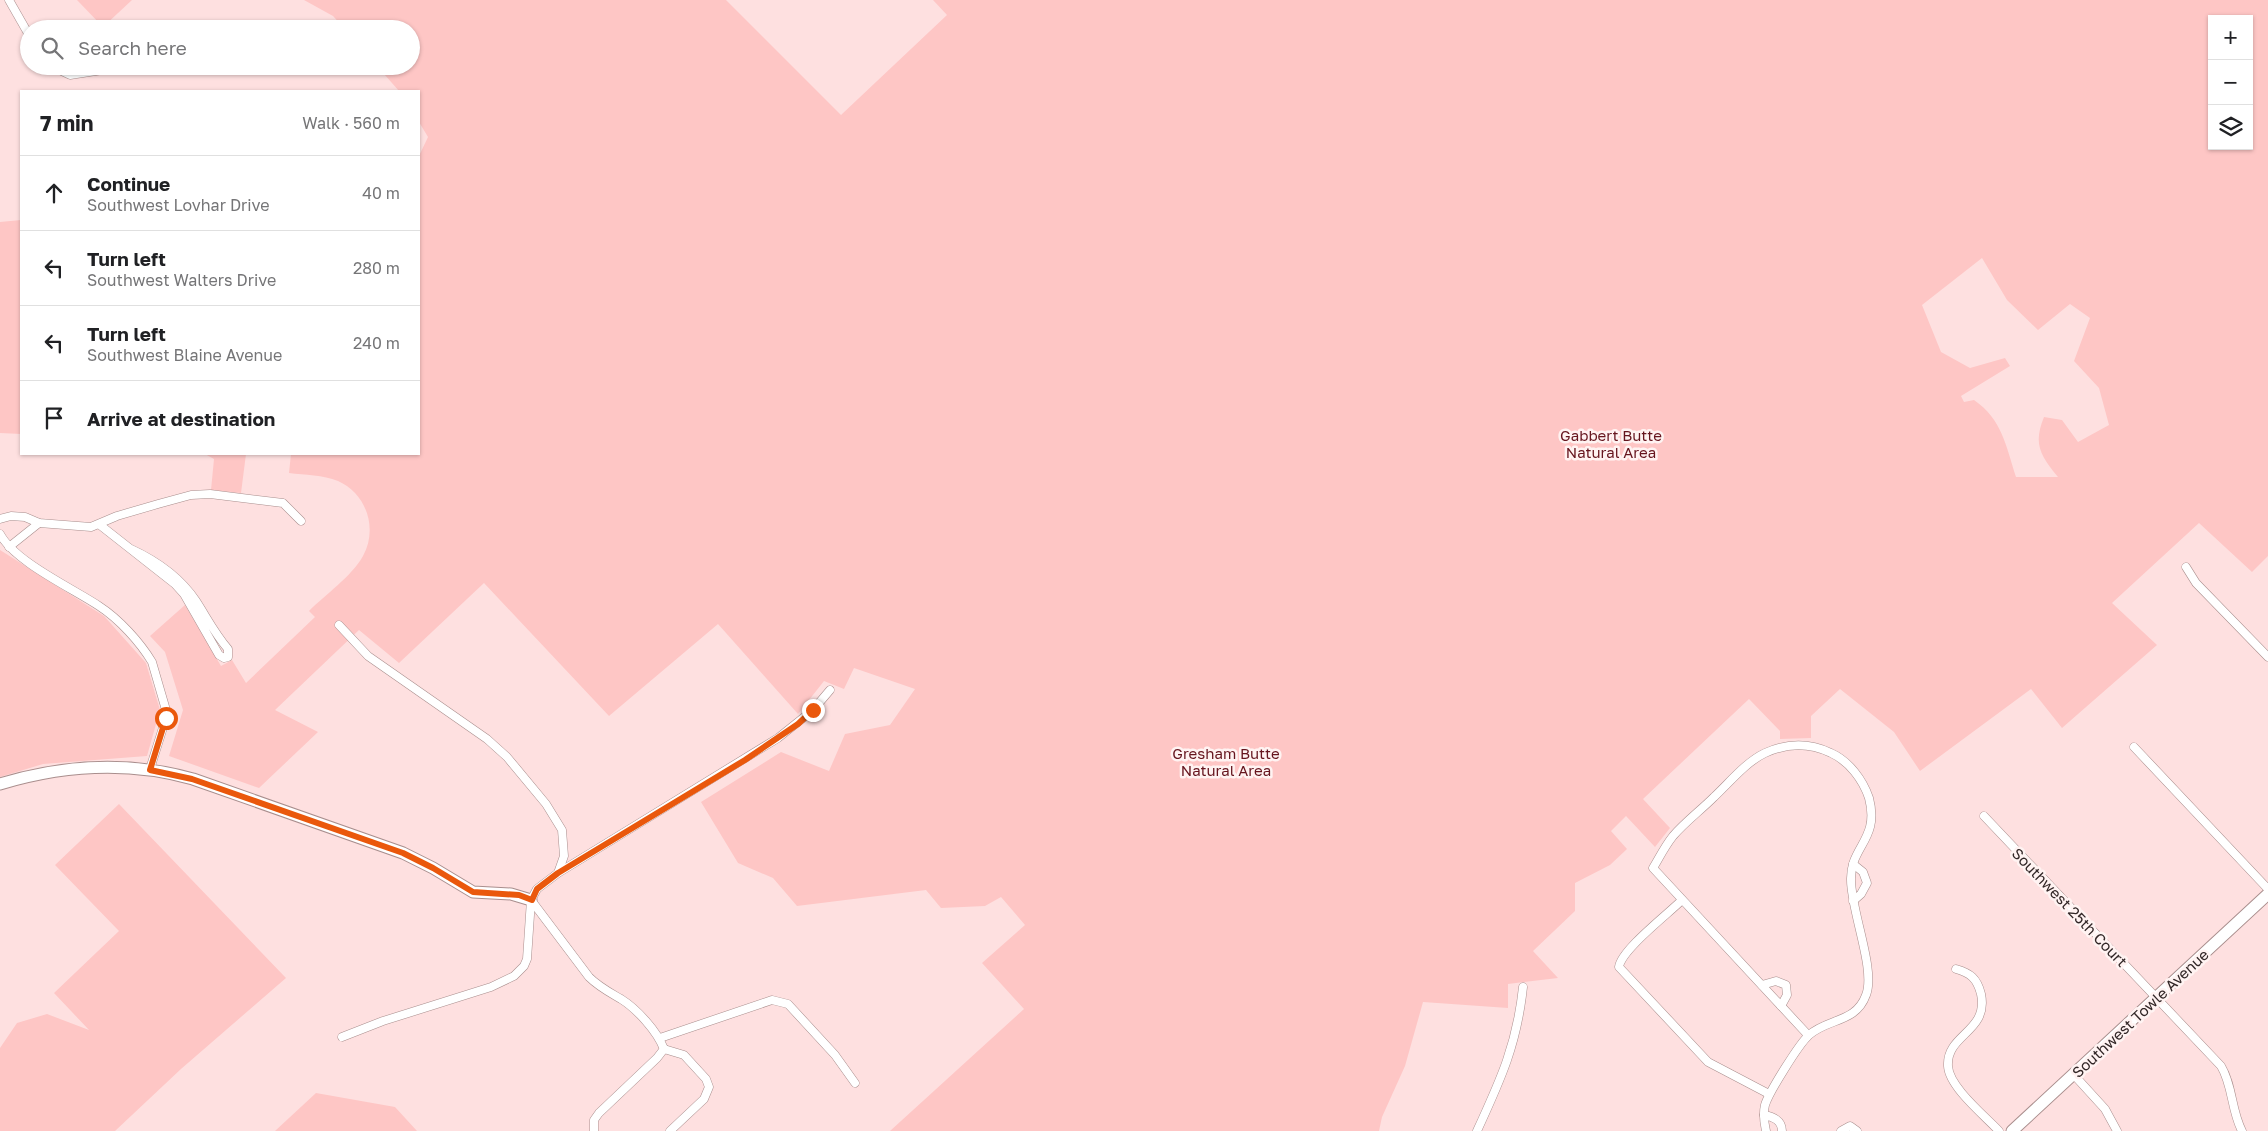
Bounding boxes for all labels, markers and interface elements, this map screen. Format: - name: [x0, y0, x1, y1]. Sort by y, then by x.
- map controls: [2208, 15, 2253, 150]
- button: +: [2208, 15, 2253, 60]
- search box: [20, 20, 420, 75]
- icon: search: [38, 34, 66, 62]
- text: Search here: [78, 36, 187, 59]
- button: −: [2208, 60, 2253, 105]
- button: layers: [2208, 105, 2253, 150]
- text: 7 min: [40, 110, 94, 136]
- text: Walk · 560 m: [302, 113, 400, 133]
- text: Continue: [87, 172, 170, 195]
- icon: ahead: [40, 179, 68, 207]
- text: 40 m: [362, 183, 400, 203]
- text: Southwest Lovhar Drive: [87, 195, 270, 215]
- text: Turn left: [87, 247, 166, 270]
- icon: left: [40, 254, 68, 282]
- text: 280 m: [353, 258, 400, 278]
- text: Southwest Walters Drive: [87, 270, 276, 290]
- text: Turn left: [87, 322, 166, 345]
- icon: left: [40, 329, 68, 357]
- text: 240 m: [353, 333, 400, 353]
- text: Southwest Blaine Avenue: [87, 345, 282, 365]
- icon: arrive: [40, 404, 68, 432]
- text: Arrive at destination: [87, 407, 275, 430]
- park label: Gabbert Butte Natural Area: [1560, 426, 1662, 461]
- route end: [802, 699, 825, 722]
- route start: [155, 707, 178, 730]
- park label: Gresham Butte Natural Area: [1172, 744, 1280, 779]
- street label: Southwest 25th Court: [2009, 844, 2131, 970]
- street label: Southwest Towle Avenue: [2068, 945, 2212, 1081]

